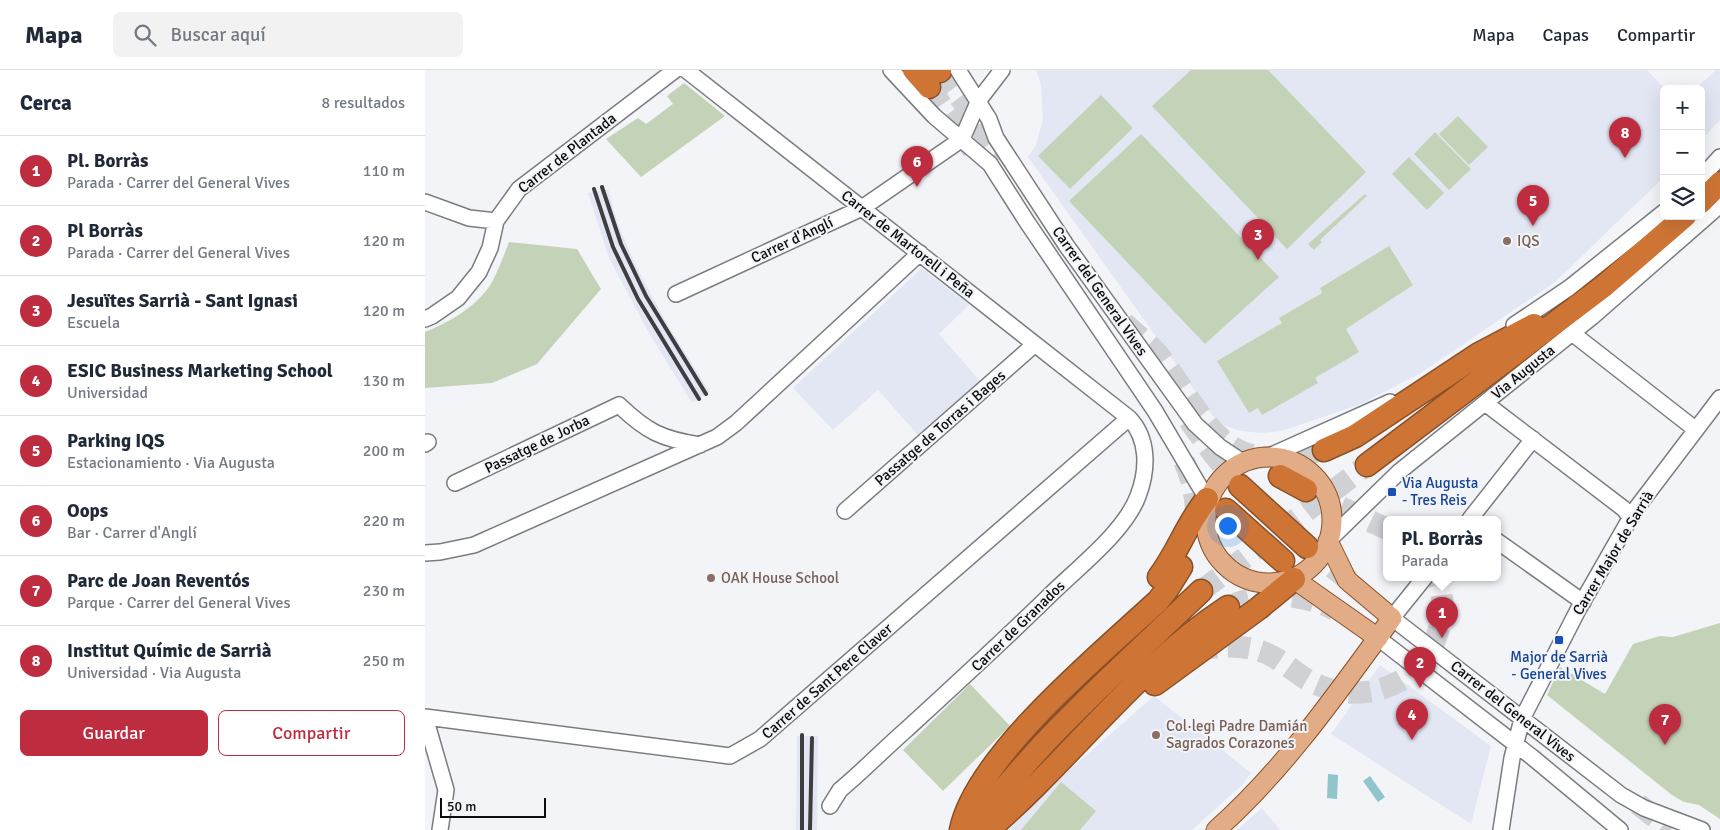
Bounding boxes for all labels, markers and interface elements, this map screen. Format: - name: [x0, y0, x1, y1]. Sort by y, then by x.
- search box: [113, 12, 463, 57]
- text: Mapa: [25, 20, 83, 50]
- icon: search: [131, 21, 159, 49]
- text: Buscar aquí: [171, 23, 266, 47]
- text: Mapa: [1472, 24, 1515, 46]
- text: Capas: [1543, 24, 1589, 46]
- text: Compartir: [1617, 24, 1695, 46]
- map controls: [1660, 85, 1705, 220]
- button: +: [1660, 85, 1705, 130]
- text: Cerca: [20, 90, 72, 116]
- text: 8 resultados: [322, 93, 405, 113]
- street label: Carrer de Plantada: [514, 109, 620, 197]
- pin: 8: [1609, 117, 1641, 158]
- button: −: [1660, 130, 1705, 175]
- pin: 6: [901, 146, 933, 187]
- text: Pl. Borràs: [67, 149, 148, 173]
- text: 1: [32, 161, 40, 181]
- text: 110 m: [363, 161, 405, 181]
- text: Parada · Carrer del General Vives: [67, 173, 290, 193]
- button: layers: [1660, 175, 1705, 220]
- pin: 5: [1517, 185, 1549, 226]
- street label: Carrer de Martorell i Peña: [838, 186, 978, 302]
- street label: Carrer d'Anglí: [748, 213, 836, 267]
- text: Pl Borràs: [67, 219, 143, 243]
- pin: 3: [1242, 219, 1274, 260]
- street label: Carrer del General Vives: [1049, 223, 1152, 359]
- text: 2: [32, 231, 40, 251]
- text: 120 m: [363, 231, 405, 251]
- place label: IQS: [1517, 232, 1540, 250]
- marker: IQS: [1501, 235, 1513, 247]
- text: Parada · Carrer del General Vives: [67, 243, 290, 263]
- text: Jesuïtes Sarrià - Sant Ignasi: [67, 289, 298, 313]
- text: 3: [32, 301, 40, 321]
- text: 120 m: [363, 301, 405, 321]
- text: Escuela: [67, 313, 120, 333]
- street label: Via Augusta: [1488, 341, 1558, 403]
- text: ESIC Business Marketing School: [67, 359, 333, 383]
- street label: Passatge de Torras i Bages: [871, 366, 1009, 490]
- text: 4: [32, 371, 40, 391]
- text: 130 m: [363, 371, 405, 391]
- text: Universidad: [67, 383, 148, 403]
- street label: Passatge de Jorba: [482, 411, 592, 477]
- text: Parking IQS: [67, 429, 165, 453]
- text: 5: [32, 441, 40, 461]
- text: 200 m: [363, 441, 405, 461]
- text: Estacionamiento · Via Augusta: [67, 453, 275, 473]
- place label: Via Augusta - Tres Reis: [1402, 474, 1478, 509]
- marker: Via Augusta - Tres Reis: [1386, 486, 1398, 498]
- street label: Carrer Major de Sarrià: [1569, 488, 1657, 618]
- text: Oops: [67, 499, 108, 523]
- text: 6: [32, 511, 40, 531]
- text: 220 m: [363, 511, 405, 531]
- your location: [1215, 513, 1241, 539]
- popup: [1383, 516, 1501, 581]
- text: Bar · Carrer d'Anglí: [67, 523, 197, 543]
- text: Pl. Borràs: [1401, 527, 1483, 551]
- text: Parada: [1401, 551, 1449, 571]
- text: Parc de Joan Reventós: [67, 569, 250, 593]
- place label: OAK House School: [721, 569, 839, 587]
- marker: OAK House School: [705, 572, 717, 584]
- street label: Carrer de Granados: [967, 576, 1069, 675]
- text: 7: [32, 581, 40, 601]
- text: 230 m: [363, 581, 405, 601]
- text: Parque · Carrer del General Vives: [67, 593, 291, 613]
- pin: 1: [1426, 597, 1458, 638]
- street label: Carrer de Sant Pere Claver: [758, 619, 896, 743]
- marker: Major de Sarrià - General Vives: [1553, 634, 1565, 646]
- text: Institut Químic de Sarrià: [67, 639, 271, 663]
- pin: 2: [1404, 647, 1436, 688]
- place label: Major de Sarrià - General Vives: [1510, 648, 1608, 683]
- text: 8: [32, 651, 40, 671]
- text: 250 m: [363, 651, 405, 671]
- street label: Carrer del General Vives: [1447, 657, 1579, 766]
- text: Universidad · Via Augusta: [67, 663, 241, 683]
- pin: 4: [1396, 699, 1428, 740]
- pin: 7: [1649, 704, 1681, 745]
- button: Guardar: [20, 710, 208, 756]
- button: Compartir: [218, 710, 405, 756]
- place label: Col·legi Padre Damián Sagrados Corazones: [1166, 717, 1307, 752]
- marker: Col·legi Padre Damián Sagrados Corazones: [1150, 729, 1162, 741]
- scale bar: [440, 795, 546, 818]
- text: 50 m: [447, 798, 476, 815]

